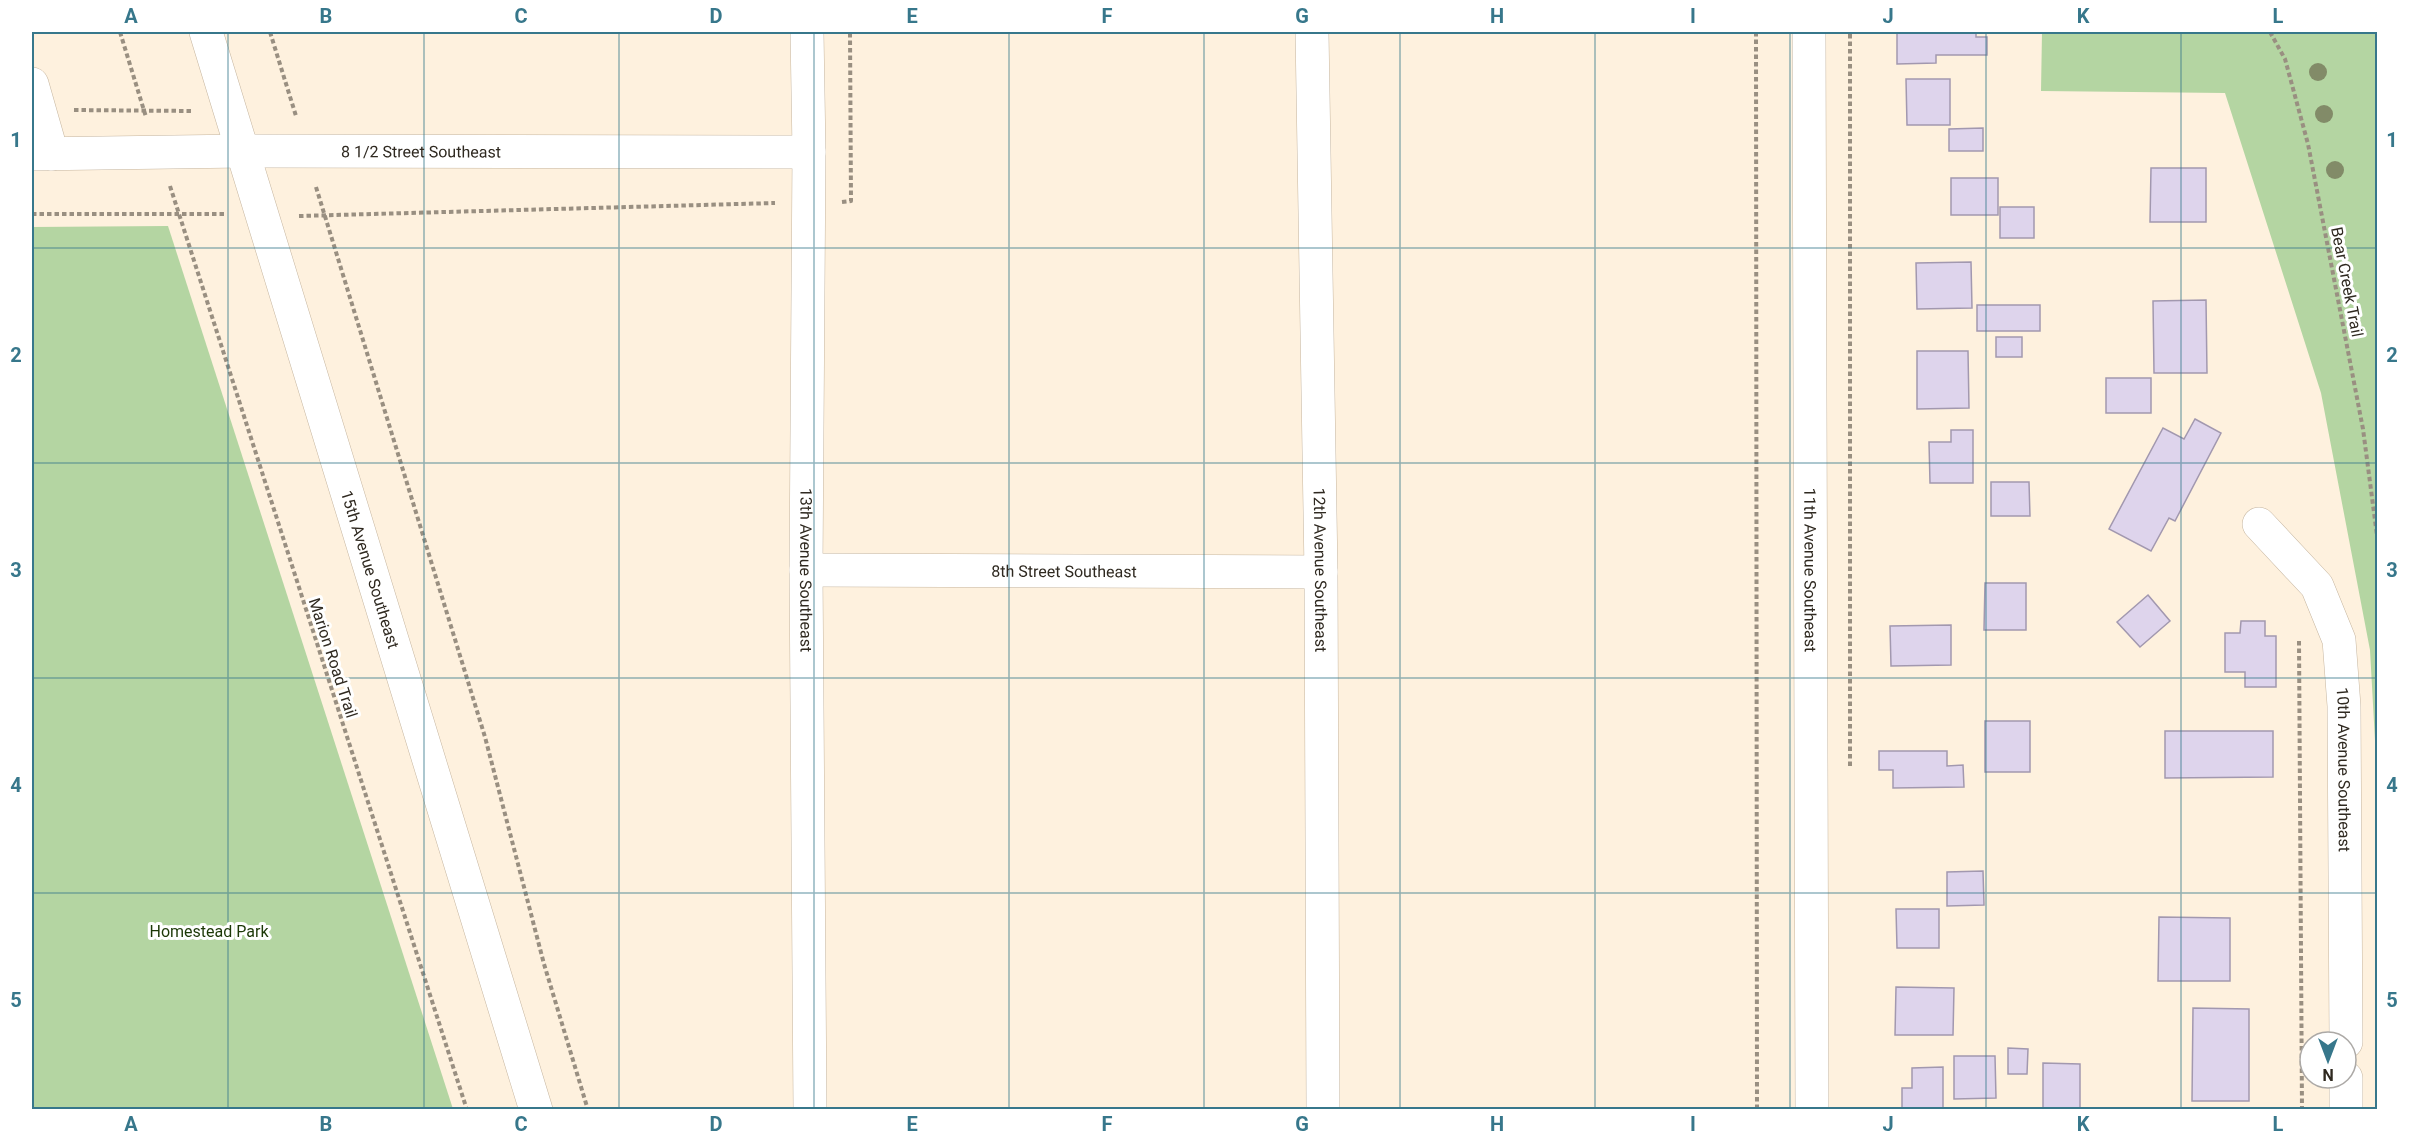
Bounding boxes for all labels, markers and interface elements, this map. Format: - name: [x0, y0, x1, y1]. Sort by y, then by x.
- text: A: [124, 4, 138, 28]
- text: B: [320, 4, 332, 28]
- text: C: [514, 4, 528, 28]
- text: D: [710, 4, 723, 28]
- text: E: [906, 4, 918, 28]
- text: F: [1102, 4, 1113, 28]
- text: G: [1295, 4, 1309, 28]
- text: H: [1490, 4, 1504, 28]
- text: I: [1690, 4, 1696, 28]
- text: J: [1882, 4, 1894, 28]
- text: K: [2077, 4, 2090, 28]
- text: L: [2273, 4, 2284, 28]
- text: 1: [10, 128, 22, 152]
- text: 1: [2386, 128, 2398, 152]
- street label: 8 1/2 Street Southeast: [341, 142, 501, 161]
- street label: Bear Creek Trail: [2327, 225, 2367, 339]
- text: 2: [10, 343, 22, 367]
- text: 2: [2386, 343, 2398, 367]
- street label: 15th Avenue Southeast: [337, 488, 404, 651]
- street label: 13th Avenue Southeast: [796, 488, 816, 652]
- street label: 12th Avenue Southeast: [1310, 488, 1331, 652]
- street label: 11th Avenue Southeast: [1801, 488, 1820, 652]
- text: 3: [10, 558, 22, 582]
- text: 3: [2386, 558, 2398, 582]
- street label: 8th Street Southeast: [991, 561, 1137, 581]
- street label: Marion Road Trail: [305, 596, 361, 720]
- street label: 10th Avenue Southeast: [2333, 687, 2354, 852]
- text: 4: [10, 773, 22, 797]
- text: 4: [2386, 773, 2398, 797]
- park label: Homestead Park: [150, 922, 269, 941]
- text: 5: [10, 988, 22, 1012]
- text: 5: [2386, 988, 2398, 1012]
- north arrow: [2298, 1030, 2358, 1090]
- text: N: [2322, 1065, 2334, 1084]
- text: A: [124, 1112, 138, 1136]
- text: B: [320, 1112, 332, 1136]
- text: C: [514, 1112, 528, 1136]
- text: D: [710, 1112, 723, 1136]
- text: E: [906, 1112, 918, 1136]
- text: F: [1102, 1112, 1113, 1136]
- text: G: [1295, 1112, 1309, 1136]
- text: H: [1490, 1112, 1504, 1136]
- text: I: [1690, 1112, 1696, 1136]
- text: J: [1882, 1112, 1894, 1136]
- text: K: [2077, 1112, 2090, 1136]
- text: L: [2273, 1112, 2284, 1136]

